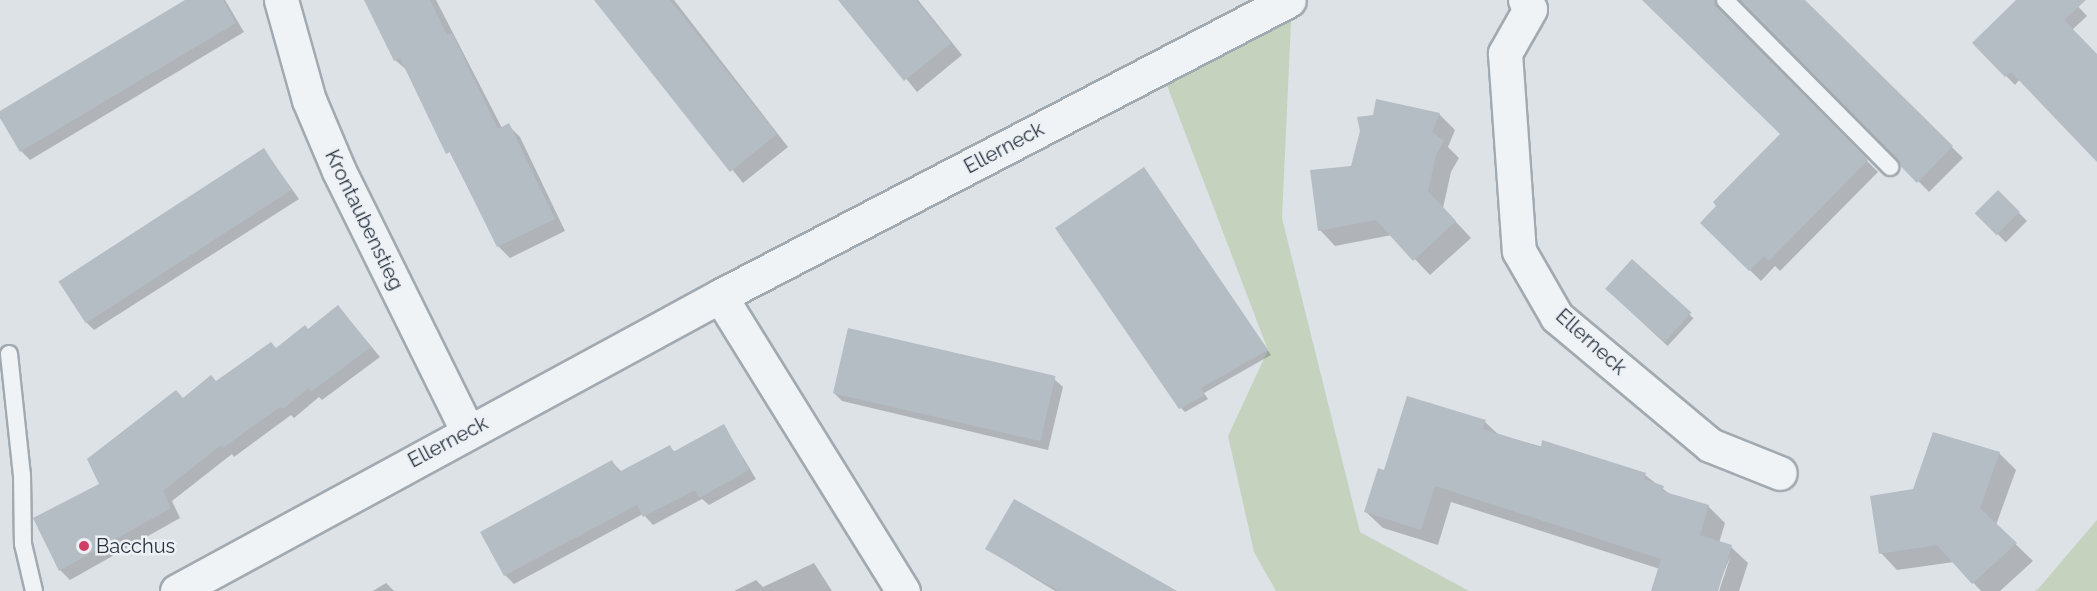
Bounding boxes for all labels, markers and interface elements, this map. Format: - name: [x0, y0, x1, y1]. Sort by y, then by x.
- street label: Ellerneck: [960, 117, 1048, 179]
- street label: Krontaubenstieg: [320, 146, 408, 294]
- street label: Ellerneck: [1551, 304, 1631, 380]
- street label: Ellerneck: [404, 411, 492, 473]
- place label: Bacchus: [96, 534, 175, 558]
- marker: Bacchus: [77, 539, 91, 553]

